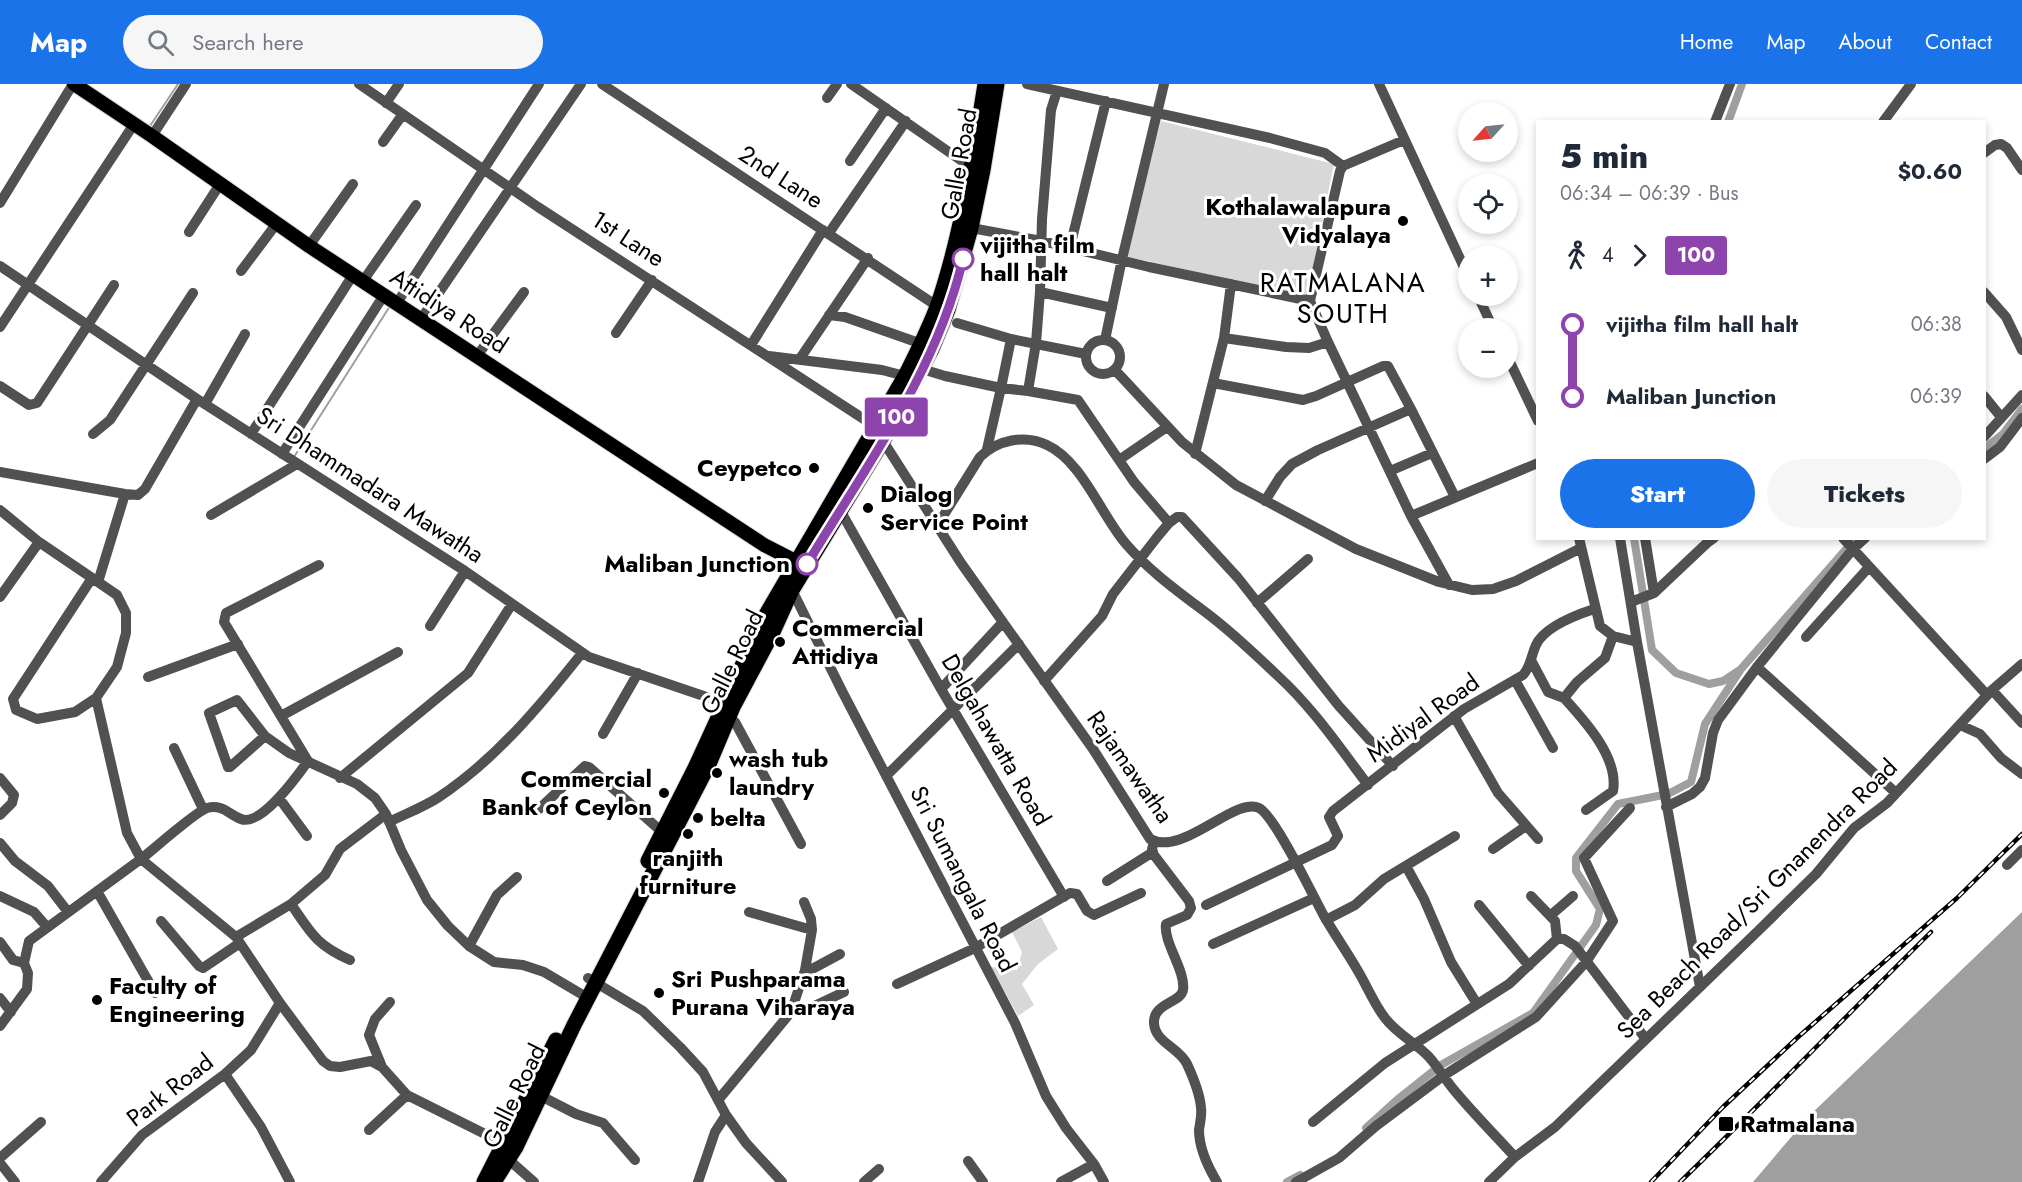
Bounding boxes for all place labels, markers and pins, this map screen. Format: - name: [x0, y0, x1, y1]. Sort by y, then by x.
- place label: Kothalawalapura Vidyalaya: [1205, 189, 1391, 252]
- marker: Kothalawalapura Vidyalaya: [1396, 214, 1410, 228]
- place label: vijitha film hall halt: [979, 227, 1095, 290]
- marker: vijitha film hall halt: [952, 248, 974, 270]
- place label: Ceypetco: [697, 450, 802, 485]
- marker: Ceypetco: [807, 461, 821, 475]
- place label: Dialog Service Point: [880, 476, 1028, 539]
- marker: Dialog Service Point: [861, 501, 875, 515]
- place label: Maliban Junction: [604, 546, 790, 581]
- marker: Maliban Junction: [796, 553, 818, 575]
- place label: Commercial Attidiya: [791, 610, 924, 673]
- marker: Commercial Attidiya: [773, 635, 787, 649]
- place label: wash tub laundry: [728, 741, 828, 804]
- place label: Commercial Bank of Ceylon: [482, 761, 652, 824]
- marker: wash tub laundry: [710, 766, 724, 780]
- marker: Commercial Bank of Ceylon: [657, 786, 671, 800]
- place label: belta: [710, 800, 766, 835]
- marker: belta: [691, 811, 705, 825]
- marker: ranjith furniture: [681, 827, 695, 841]
- place label: ranjith furniture: [639, 840, 737, 903]
- place label: Sri Pushparama Purana Viharaya: [671, 961, 855, 1024]
- place label: Faculty of Engineering: [109, 968, 245, 1031]
- marker: Sri Pushparama Purana Viharaya: [652, 986, 666, 1000]
- marker: Faculty of Engineering: [90, 993, 104, 1007]
- place label: Ratmalana: [1740, 1106, 1855, 1141]
- marker: Ratmalana: [1717, 1115, 1735, 1133]

